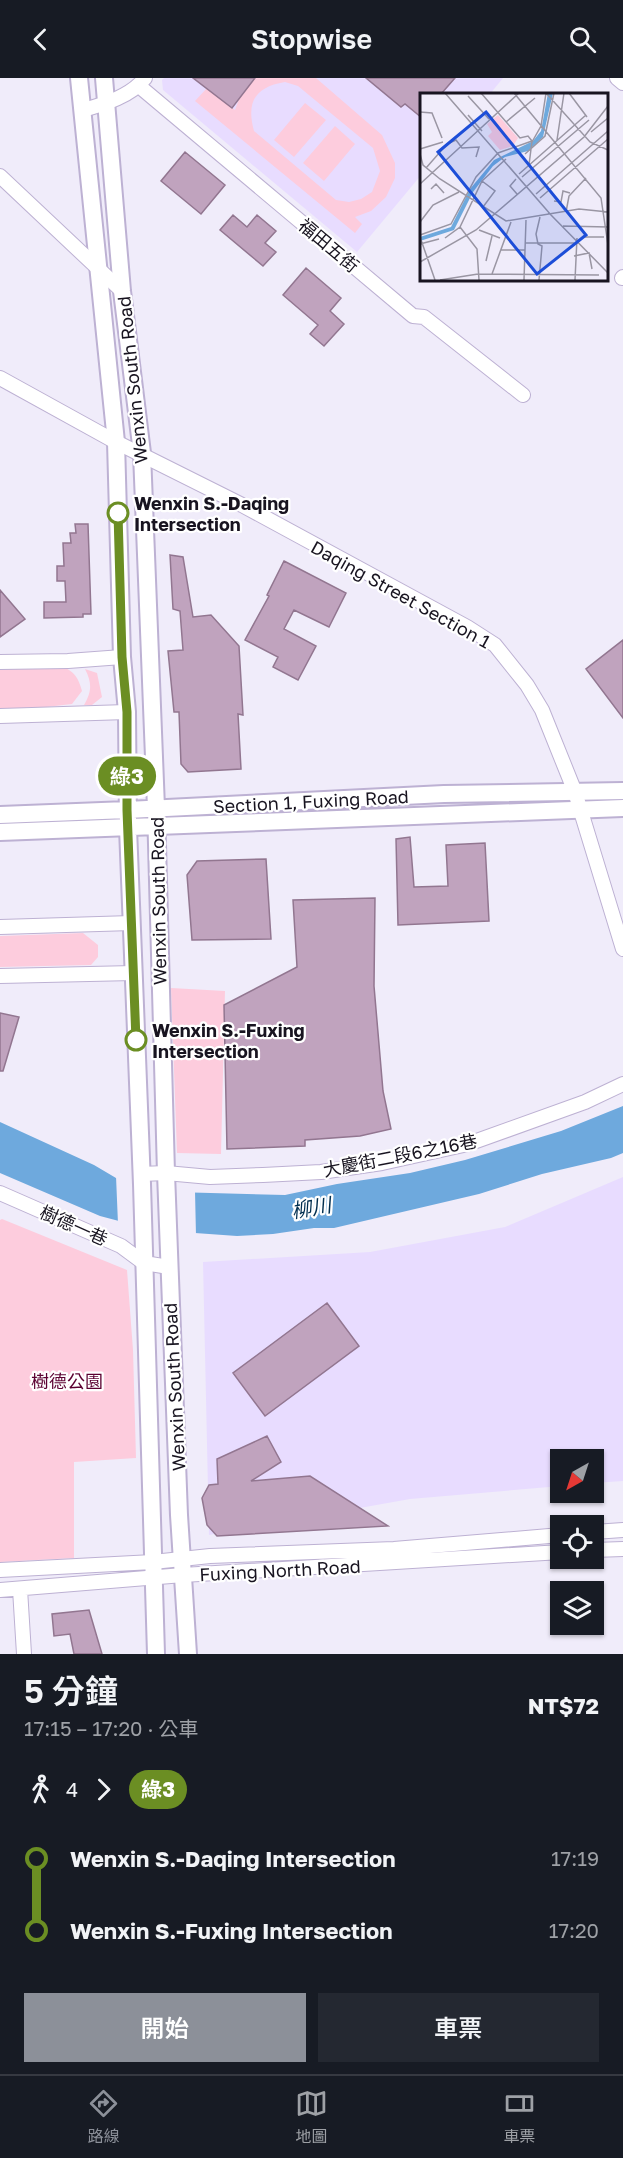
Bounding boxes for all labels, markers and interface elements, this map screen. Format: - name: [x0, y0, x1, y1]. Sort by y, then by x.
- icon: back: [24, 23, 57, 56]
- text: Stopwise: [251, 23, 372, 55]
- icon: search: [566, 23, 599, 56]
- inset map: [420, 93, 608, 280]
- street label: 福田五街: [294, 213, 364, 277]
- street label: Wenxin South Road: [112, 295, 152, 465]
- place label: Wenxin S.-Daqing Intersection: [134, 492, 289, 535]
- marker: Wenxin S.-Daqing Intersection: [107, 502, 129, 524]
- street label: Daqing Street Section 1: [307, 535, 495, 653]
- line badge: 綠3: [100, 756, 154, 796]
- text: 綠3: [110, 763, 144, 789]
- street label: Section 1, Fuxing Road: [213, 785, 409, 817]
- street label: Wenxin South Road: [146, 817, 170, 985]
- place label: Wenxin S.-Fuxing Intersection: [152, 1019, 305, 1062]
- marker: Wenxin S.-Fuxing Intersection: [125, 1029, 147, 1051]
- street label: 大慶街二段6之16巷: [321, 1129, 479, 1181]
- water label: 柳川: [289, 1191, 335, 1222]
- street label: 樹德一巷: [37, 1200, 111, 1250]
- street label: Wenxin South Road: [159, 1302, 189, 1472]
- park label: 樹德公園: [31, 1370, 103, 1392]
- north arrow: [550, 1449, 604, 1503]
- map controls: [550, 1449, 604, 1635]
- button: locate: [550, 1515, 604, 1569]
- street label: Fuxing North Road: [199, 1555, 361, 1585]
- button: layers: [550, 1581, 604, 1635]
- text: 5 分鐘: [24, 1671, 118, 1710]
- text: NT$72: [528, 1692, 599, 1719]
- text: 17:15 – 17:20 · 公車: [24, 1716, 199, 1740]
- icon: walk: [24, 1773, 57, 1806]
- icon: forward: [87, 1773, 120, 1806]
- text: 綠3: [141, 1776, 175, 1802]
- text: 4: [66, 1777, 78, 1801]
- text: Wenxin S.-Daqing Intersection: [70, 1845, 396, 1872]
- text: 17:19: [551, 1846, 599, 1870]
- text: Wenxin S.-Fuxing Intersection: [70, 1917, 392, 1944]
- text: 17:20: [549, 1918, 599, 1942]
- button: 開始: [24, 1993, 306, 2062]
- button: 車票: [318, 1993, 599, 2062]
- tab: 路線: [87, 2087, 120, 2147]
- tab: 地圖: [295, 2087, 328, 2147]
- tab: 車票: [503, 2087, 536, 2147]

